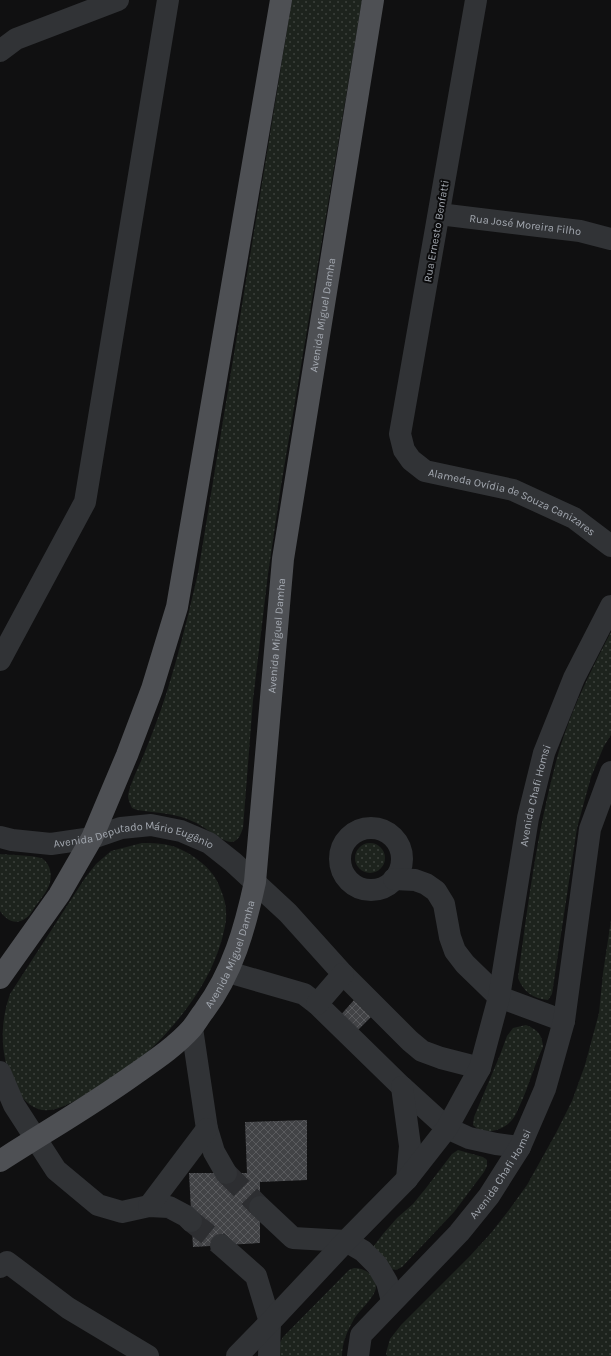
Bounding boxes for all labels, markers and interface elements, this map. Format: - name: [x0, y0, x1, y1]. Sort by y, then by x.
- street label: Rua Ernesto Benfatti: [421, 179, 452, 283]
- street label: Rua José Moreira Filho: [469, 212, 582, 238]
- street label: Avenida Miguel Damha: [307, 257, 338, 373]
- street label: Alameda Ovídia de Souza Canizares: [427, 466, 598, 539]
- street label: Avenida Miguel Damha: [265, 577, 288, 694]
- street label: Avenida Chafi Homsi: [517, 743, 554, 847]
- text: Avenida Deputado Mário Eugênio: [53, 819, 217, 852]
- street label: Avenida Deputado Mário Eugênio: [50, 838, 216, 856]
- street label: Avenida Miguel Damha: [202, 899, 258, 1011]
- street label: Avenida Chafi Homsi: [467, 1127, 534, 1222]

